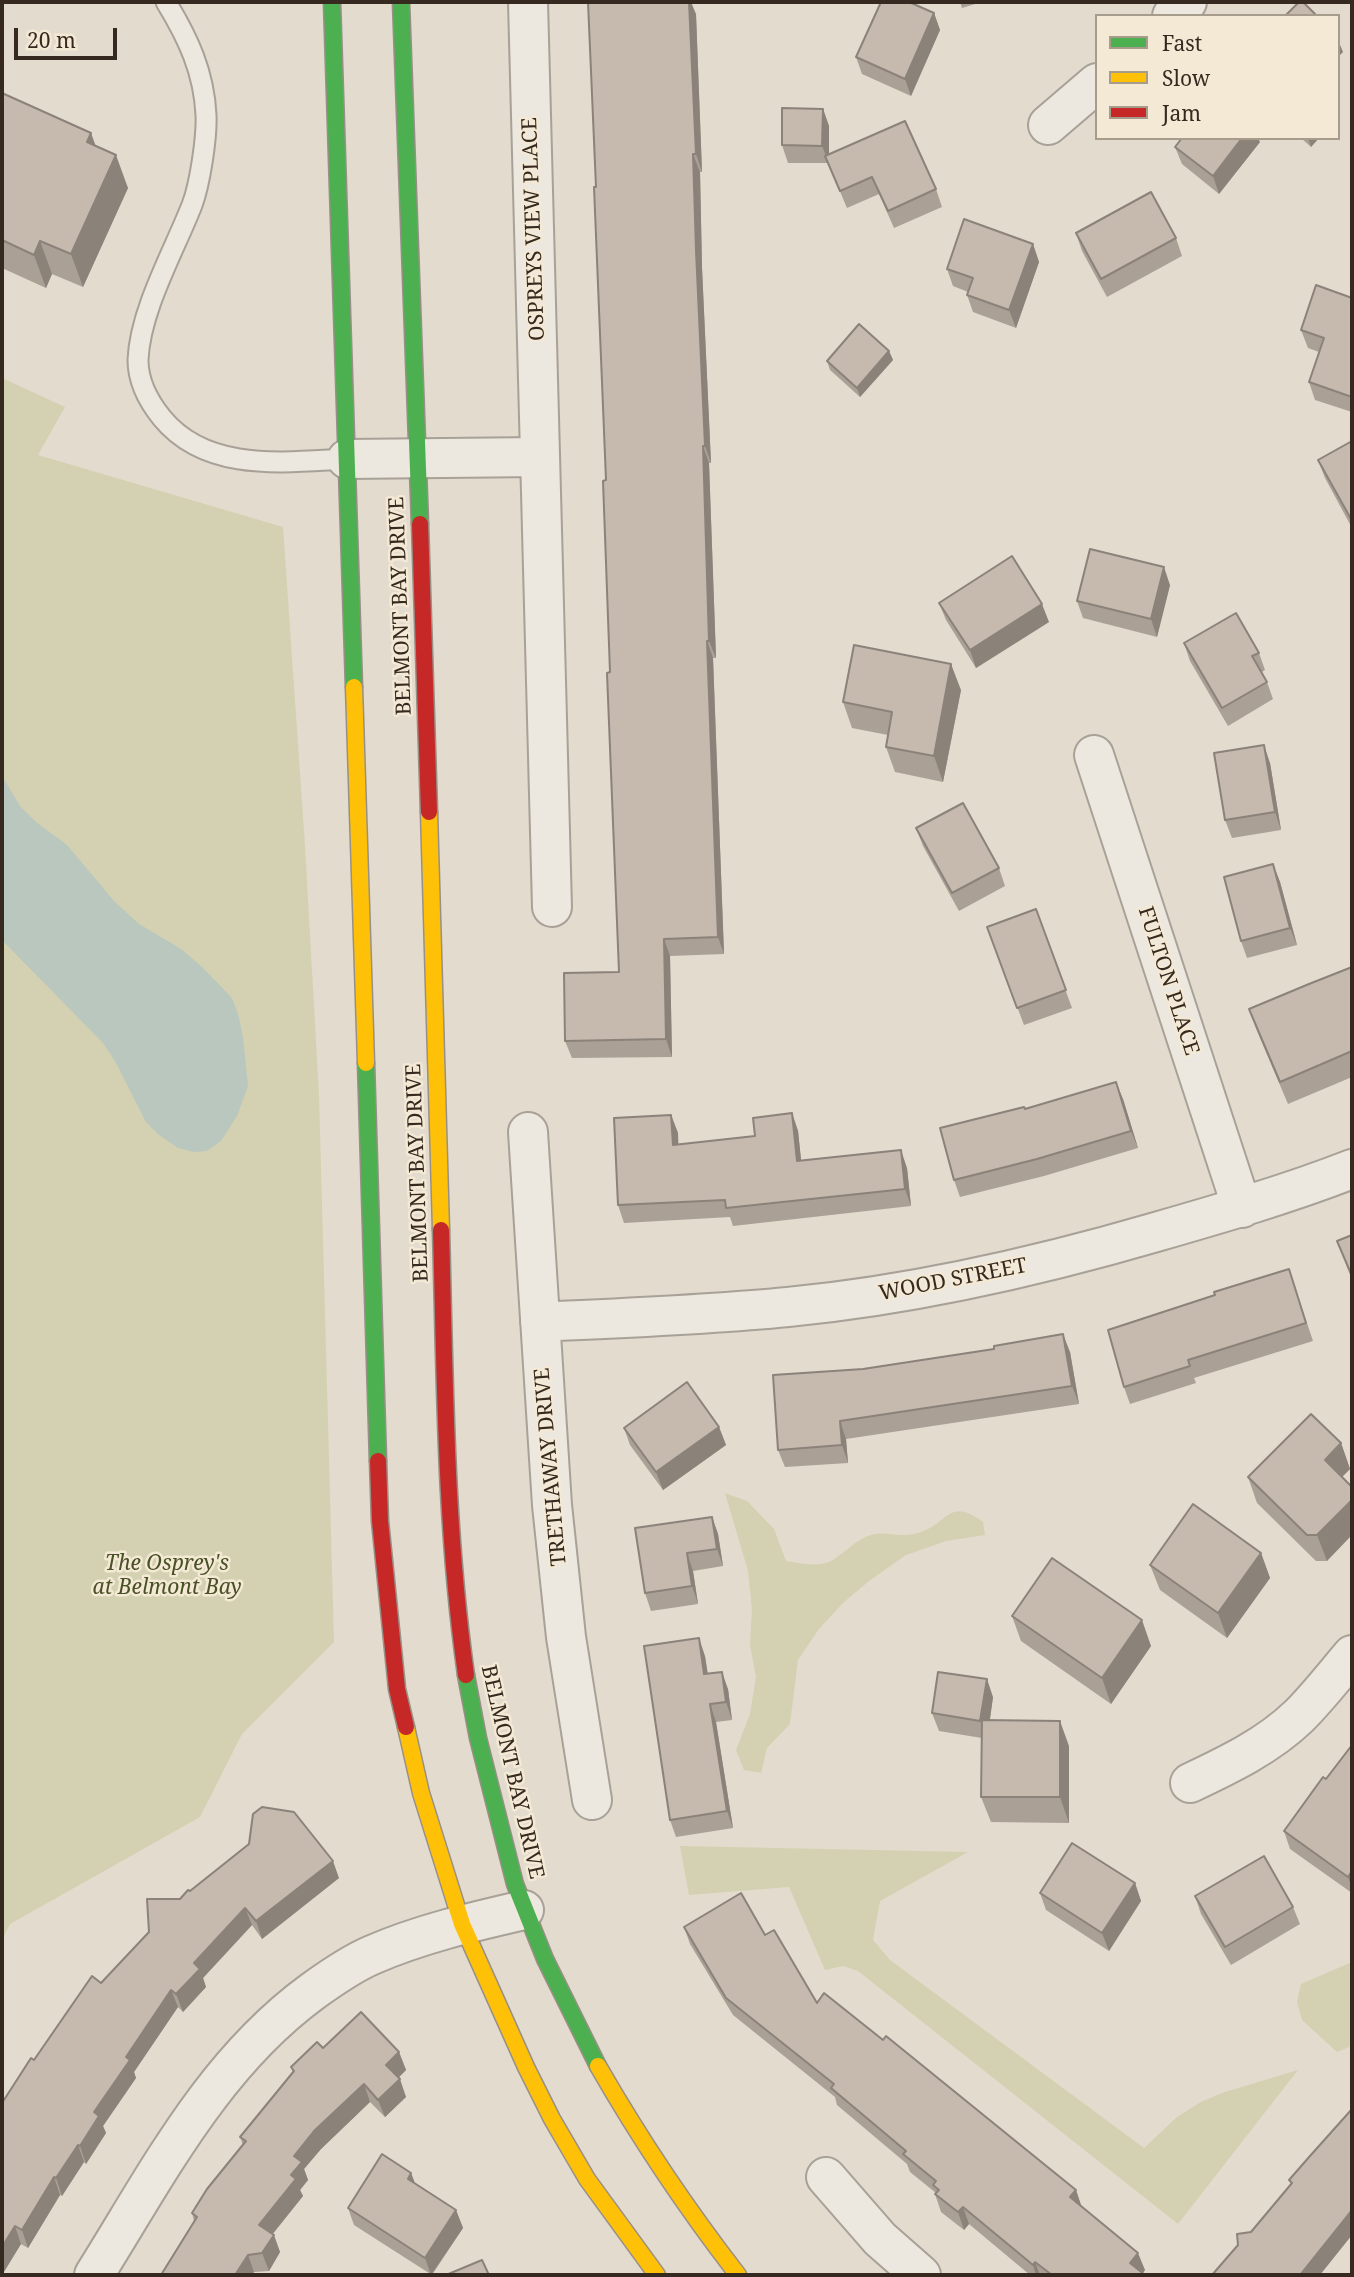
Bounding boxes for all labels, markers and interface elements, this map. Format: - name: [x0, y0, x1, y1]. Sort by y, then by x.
- scale bar: [18, 14, 121, 58]
- legend: [1095, 14, 1340, 140]
- text: 20 m: [27, 26, 76, 54]
- text: Fast: [1162, 29, 1202, 57]
- text: Slow: [1162, 64, 1210, 92]
- text: Jam: [1162, 99, 1201, 127]
- street label: OSPREYS VIEW PLACE: [518, 117, 550, 341]
- street label: BELMONT BAY DRIVE: [385, 496, 417, 716]
- street label: FULTON PLACE: [1132, 904, 1204, 1058]
- street label: BELMONT BAY DRIVE: [402, 1063, 434, 1283]
- street label: WOOD STREET: [877, 1253, 1029, 1307]
- street label: TRETHAWAY DRIVE: [530, 1367, 572, 1567]
- park label: The Osprey's at Belmont Bay: [92, 1551, 242, 1601]
- street label: BELMONT BAY DRIVE: [475, 1663, 549, 1881]

